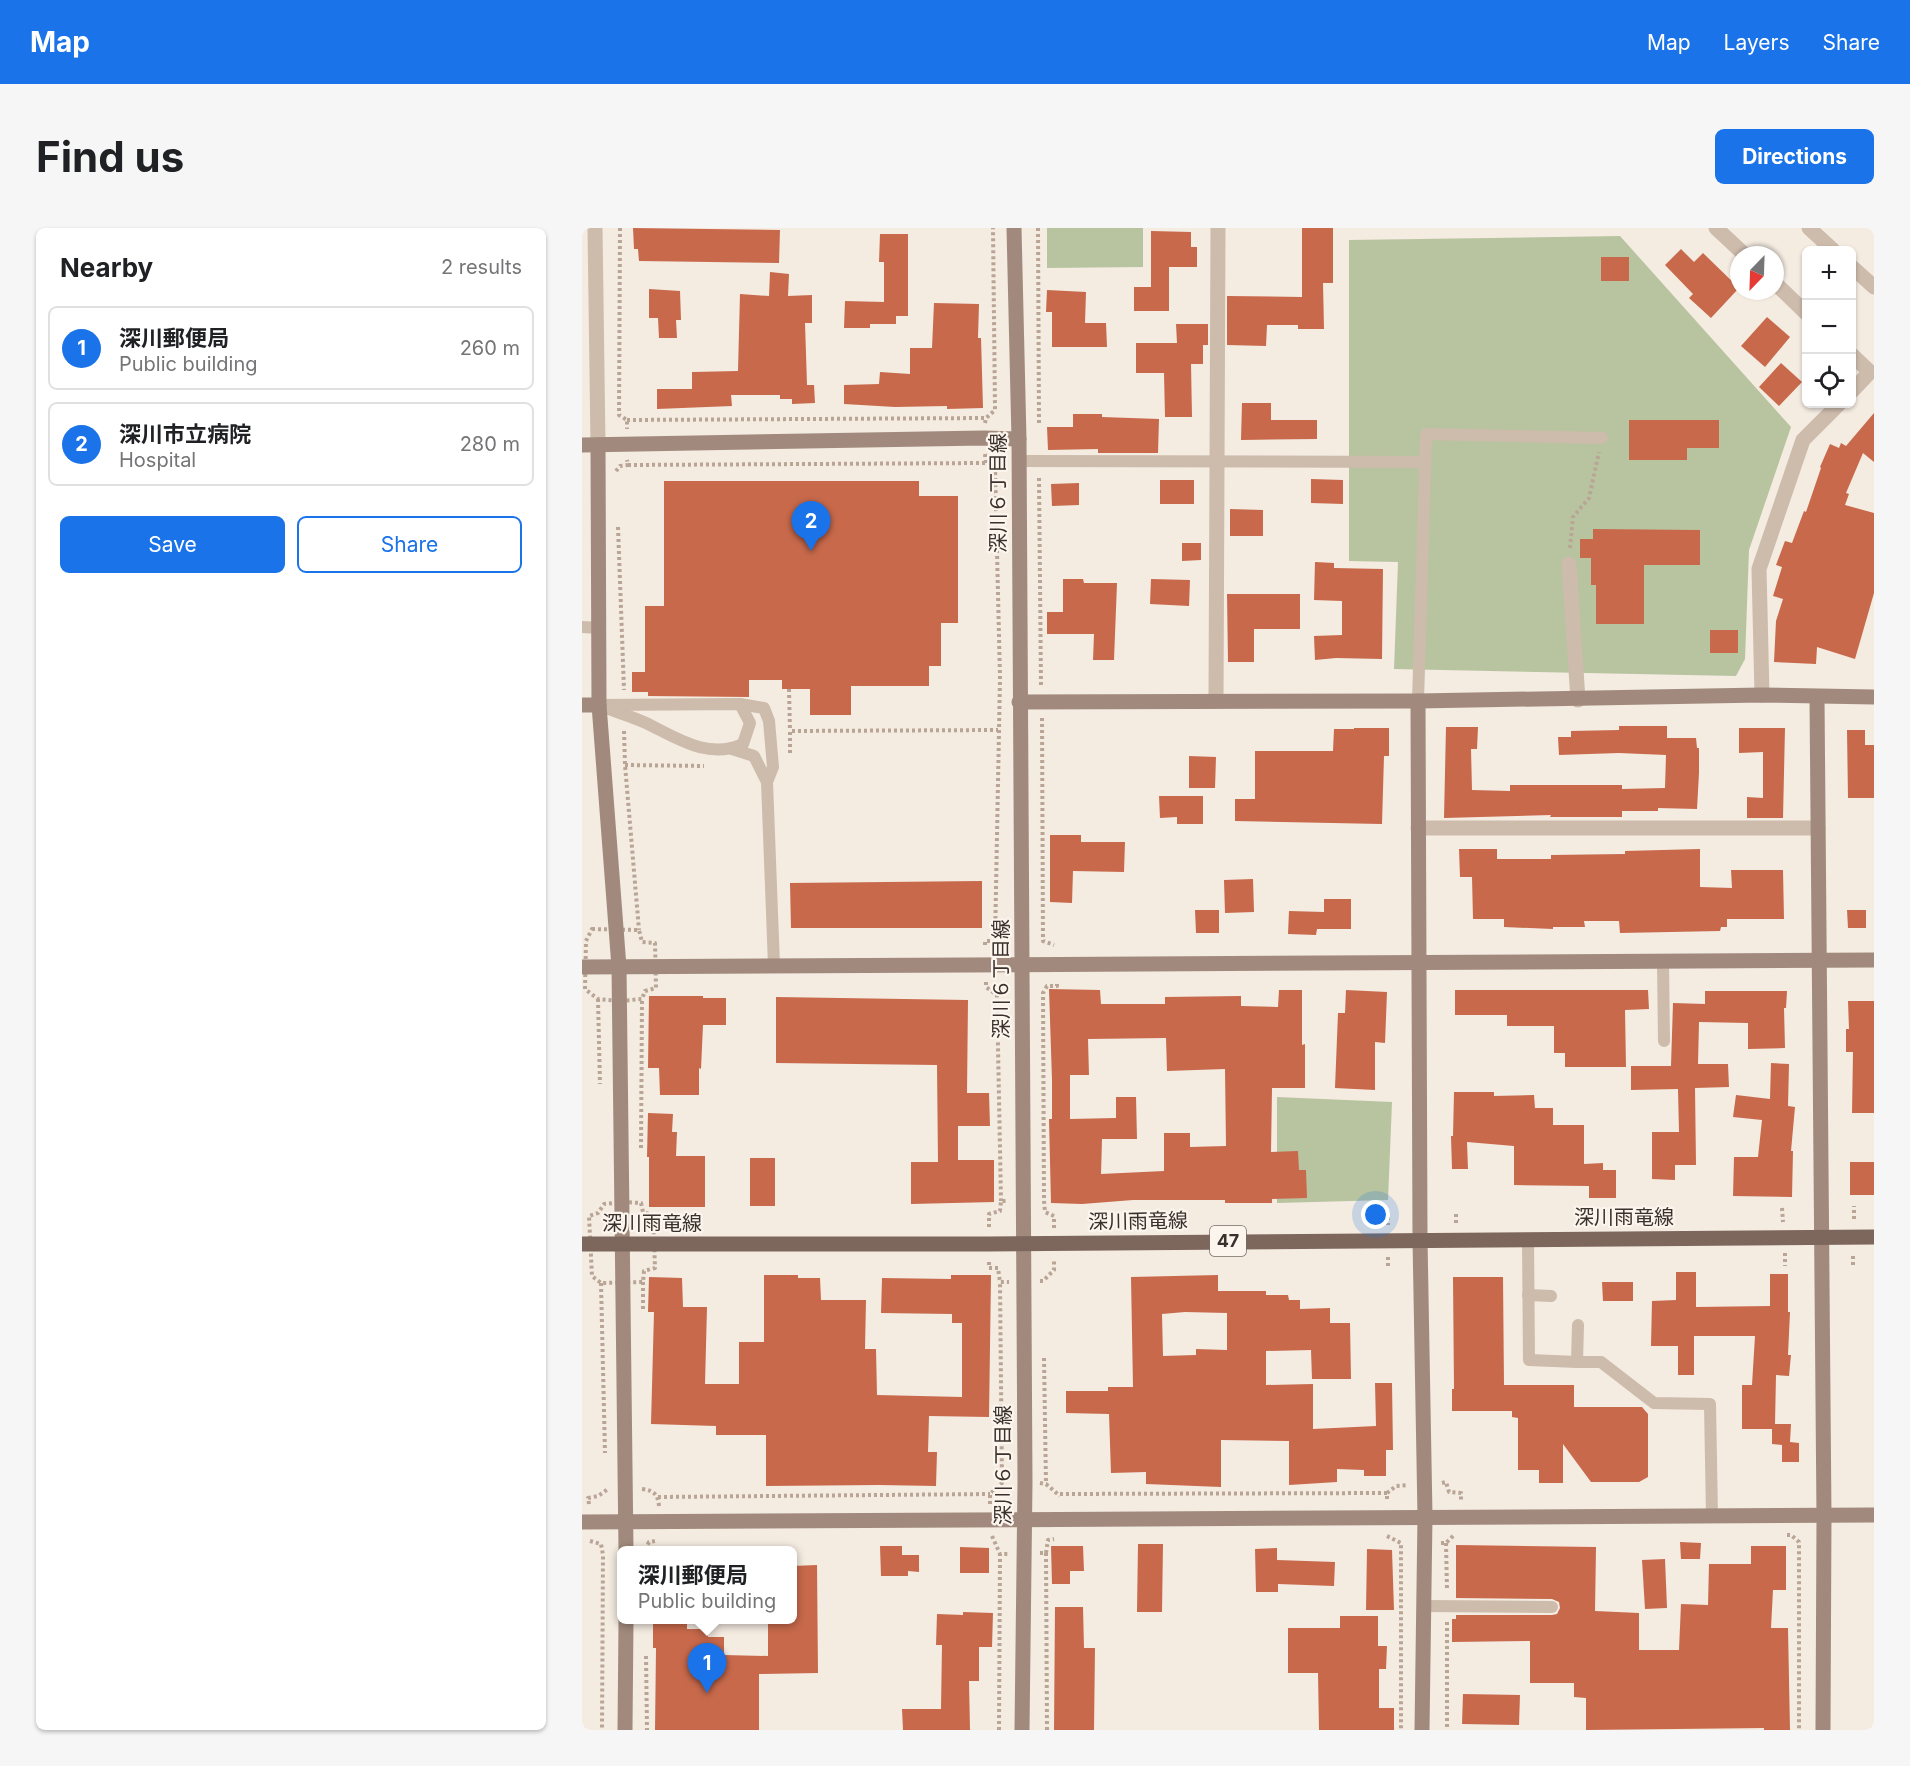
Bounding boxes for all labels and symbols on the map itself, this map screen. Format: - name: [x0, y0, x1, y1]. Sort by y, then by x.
- north arrow: [1730, 246, 1784, 300]
- street label: 深川６丁目線: [986, 433, 1010, 553]
- pin: 2: [792, 502, 830, 551]
- street label: 深川６丁目線: [989, 919, 1013, 1039]
- your location: [1361, 1200, 1390, 1229]
- street label: 深川雨竜線: [1574, 1205, 1674, 1229]
- street label: 深川雨竜線: [1088, 1208, 1188, 1234]
- street label: 深川雨竜線: [602, 1211, 702, 1235]
- road number: 47: [1210, 1226, 1246, 1256]
- street label: 深川６丁目線: [991, 1405, 1015, 1525]
- pin: 1: [688, 1644, 726, 1693]

